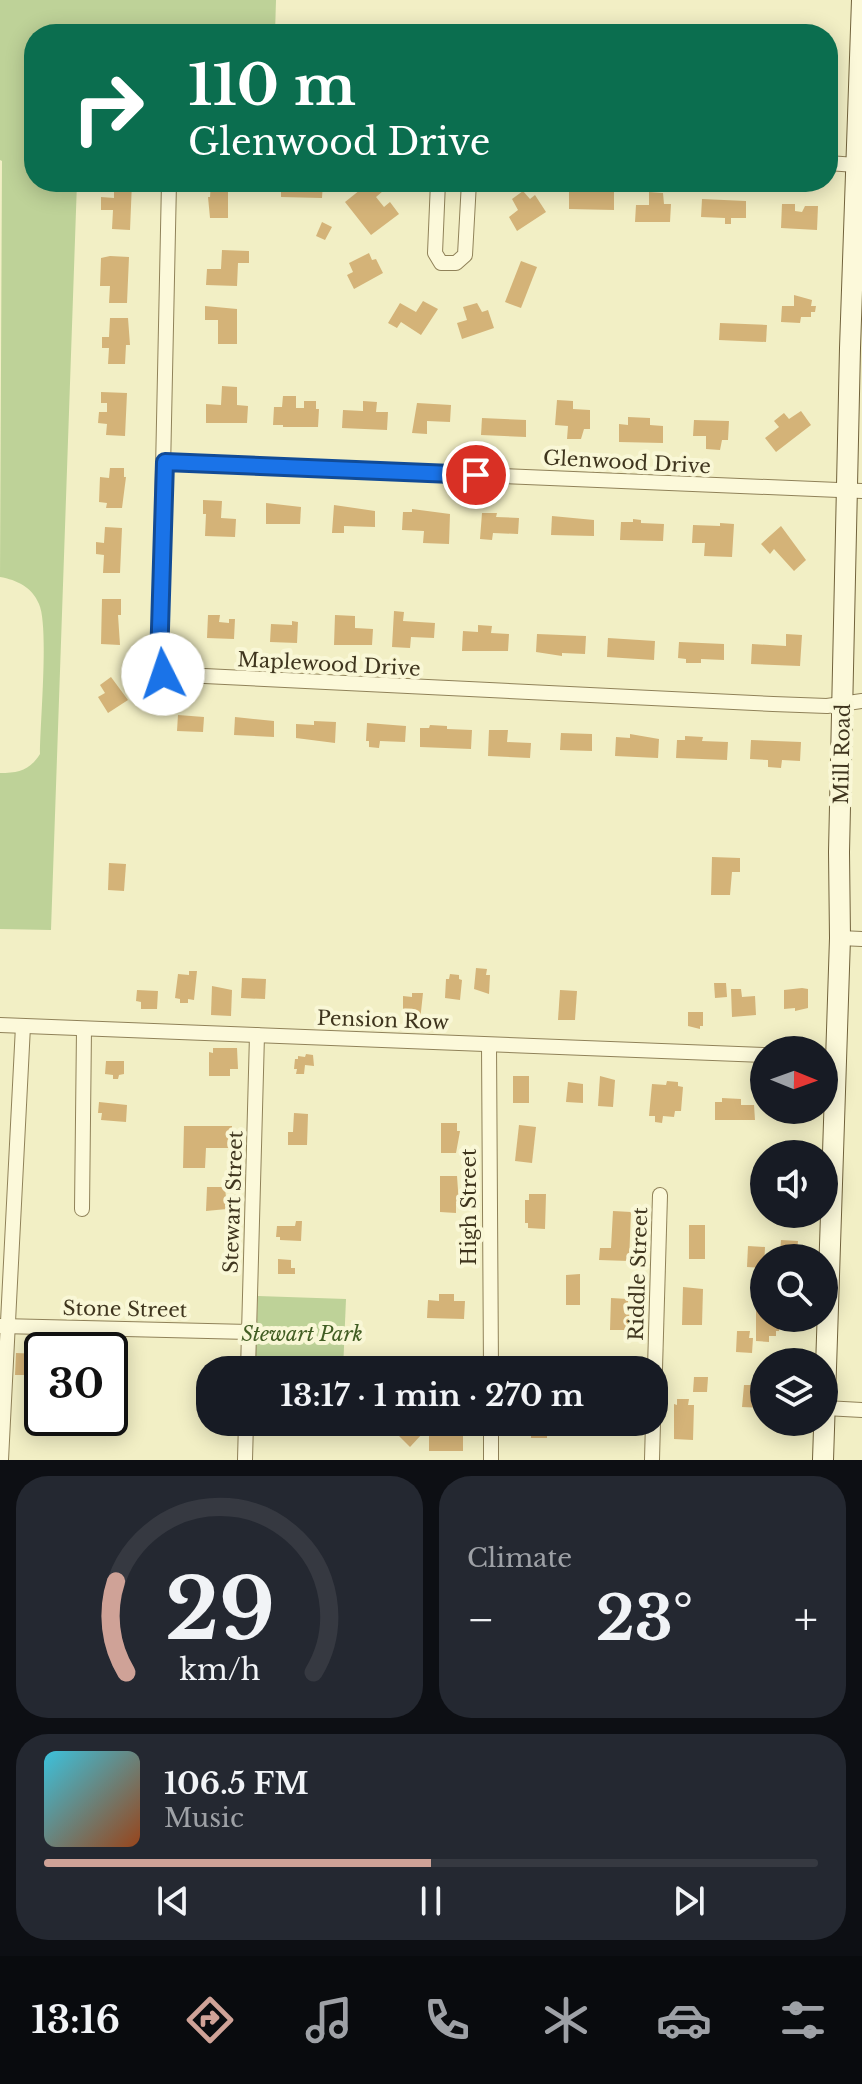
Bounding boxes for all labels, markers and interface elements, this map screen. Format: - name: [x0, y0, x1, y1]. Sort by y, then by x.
- text: 110 m: [188, 51, 356, 120]
- icon: right: [56, 56, 160, 160]
- text: Glenwood Drive: [188, 120, 490, 165]
- pin: [442, 441, 510, 509]
- street label: Glenwood Drive: [542, 446, 712, 478]
- icon: arrive: [454, 453, 498, 497]
- position arrow: [121, 632, 205, 716]
- street label: Maplewood Drive: [237, 647, 421, 681]
- street label: Mill Road: [829, 704, 855, 804]
- street label: Pension Row: [317, 1006, 449, 1034]
- north arrow: [750, 1036, 838, 1124]
- map controls: [750, 1036, 838, 1436]
- street label: Stewart Street: [219, 1130, 247, 1274]
- button: sound: [750, 1140, 838, 1228]
- street label: High Street: [457, 1148, 481, 1265]
- street label: Riddle Street: [624, 1206, 652, 1341]
- button: search: [750, 1244, 838, 1332]
- street label: Stone Street: [63, 1296, 188, 1322]
- park label: Stewart Park: [241, 1322, 363, 1346]
- speed limit sign: 30: [24, 1332, 128, 1436]
- button: layers: [750, 1348, 838, 1436]
- text: 13:17 · 1 min · 270 m: [280, 1377, 584, 1414]
- text: Climate: [467, 1542, 572, 1574]
- text: 29: [164, 1558, 275, 1661]
- text: 23°: [596, 1582, 693, 1656]
- text: −: [467, 1592, 495, 1647]
- text: +: [794, 1592, 818, 1647]
- text: km/h: [179, 1652, 260, 1688]
- text: 106.5 FM: [164, 1765, 309, 1802]
- text: Music: [164, 1802, 244, 1834]
- icon: previous: [151, 1879, 195, 1923]
- icon: pause: [409, 1879, 453, 1923]
- icon: next: [667, 1879, 711, 1923]
- icon: directions: [182, 1992, 238, 2048]
- icon: music: [301, 1992, 357, 2048]
- icon: phone: [419, 1992, 475, 2048]
- icon: climate: [538, 1992, 594, 2048]
- icon: car: [656, 1992, 712, 2048]
- icon: filters: [775, 1992, 831, 2048]
- text: 13:16: [31, 1998, 120, 2043]

